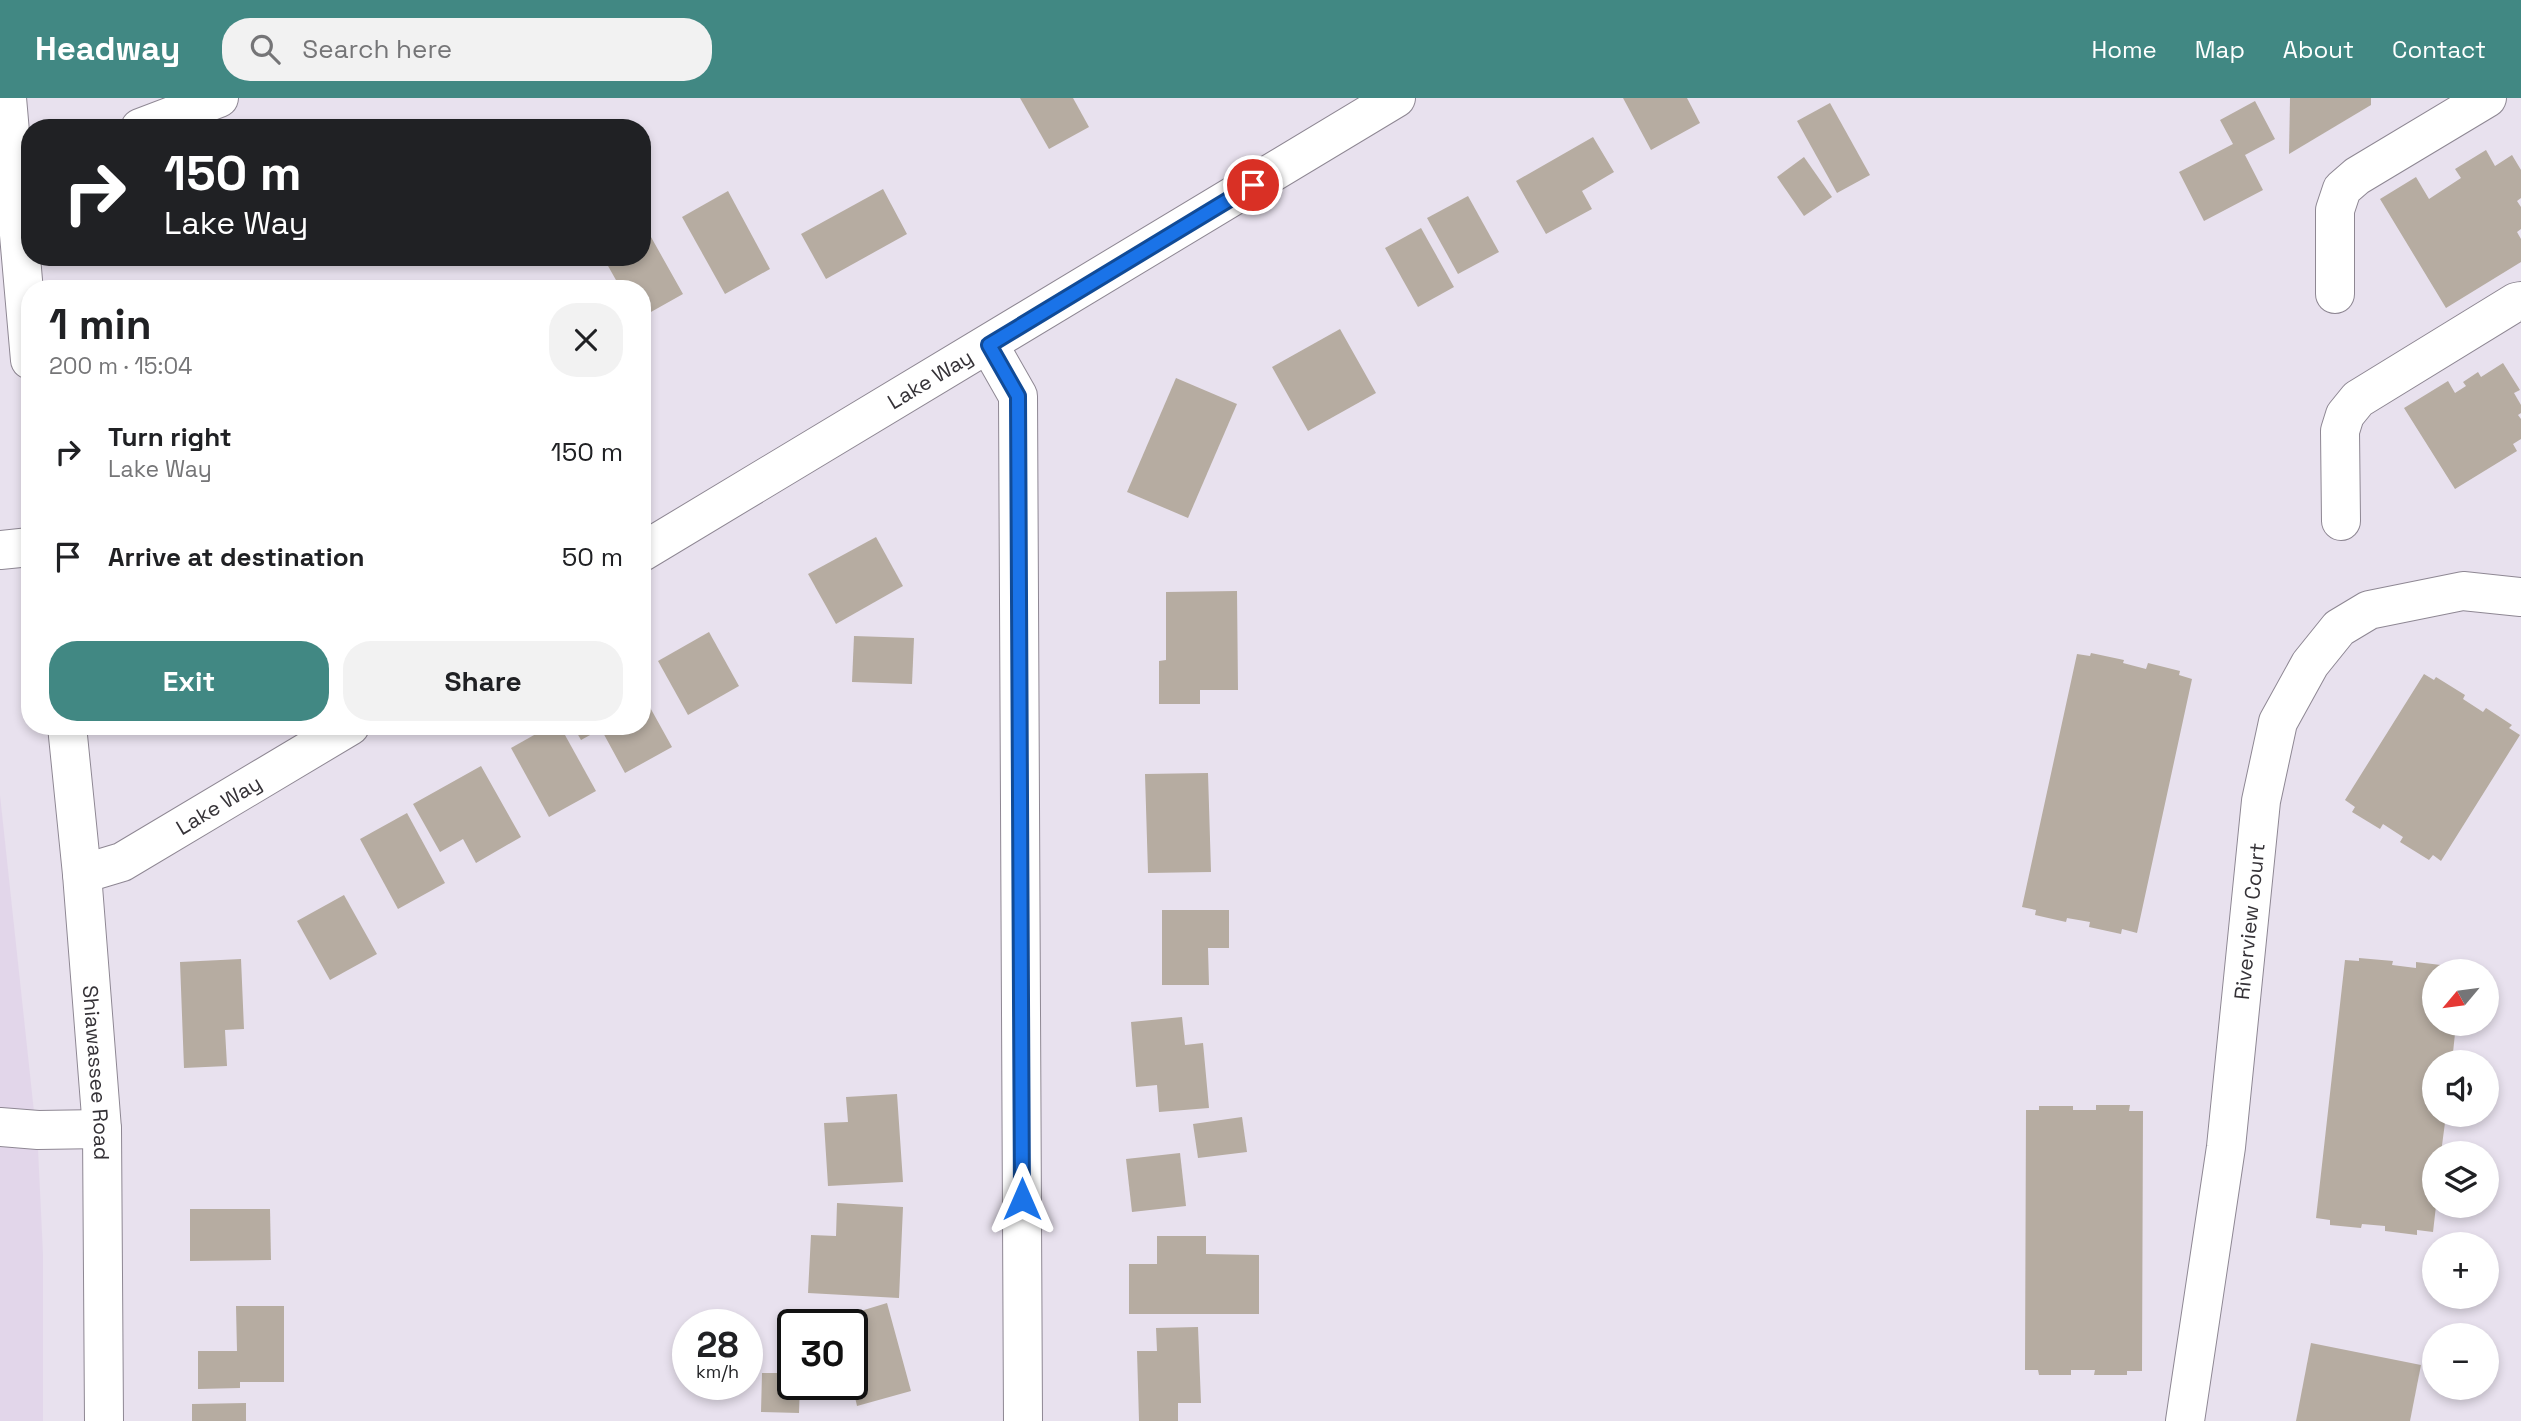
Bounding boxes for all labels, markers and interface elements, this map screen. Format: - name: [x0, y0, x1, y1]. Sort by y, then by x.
- search box: [222, 18, 712, 81]
- text: Headway: [35, 28, 180, 70]
- icon: search: [246, 30, 284, 68]
- text: Search here: [302, 32, 452, 66]
- text: Home: [2091, 34, 2157, 65]
- text: Map: [2195, 34, 2245, 65]
- text: About: [2283, 34, 2354, 65]
- text: Contact: [2392, 34, 2486, 65]
- text: 150 m: [164, 142, 302, 204]
- icon: right: [49, 147, 140, 238]
- pin: [1223, 155, 1283, 215]
- icon: arrive: [1234, 166, 1272, 204]
- text: Lake Way: [164, 203, 308, 243]
- text: 1 min: [49, 298, 152, 351]
- button: close: [549, 303, 623, 377]
- street label: Lake Way: [882, 343, 977, 415]
- text: 200 m · 15:04: [49, 351, 193, 381]
- text: Turn right: [108, 420, 232, 454]
- icon: right: [49, 433, 87, 471]
- text: 150 m: [551, 435, 623, 469]
- text: Lake Way: [108, 454, 212, 484]
- icon: arrive: [49, 538, 87, 576]
- text: Arrive at destination: [108, 540, 365, 574]
- text: 50 m: [562, 540, 623, 574]
- button: Exit: [49, 641, 329, 721]
- button: Share: [343, 641, 623, 721]
- street label: Lake Way: [171, 769, 266, 840]
- street label: Riverview Court: [2227, 841, 2270, 1001]
- north arrow: [2422, 959, 2499, 1036]
- map controls: [2422, 959, 2499, 1400]
- street label: Shiawassee Road: [77, 984, 116, 1160]
- button: sound: [2422, 1050, 2499, 1127]
- button: layers: [2422, 1141, 2499, 1218]
- position arrow: [985, 1162, 1059, 1236]
- button: +: [2422, 1232, 2499, 1309]
- speed limit sign: 30: [777, 1309, 868, 1400]
- text: 28: [697, 1323, 738, 1367]
- button: −: [2422, 1323, 2499, 1400]
- text: km/h: [696, 1360, 739, 1383]

